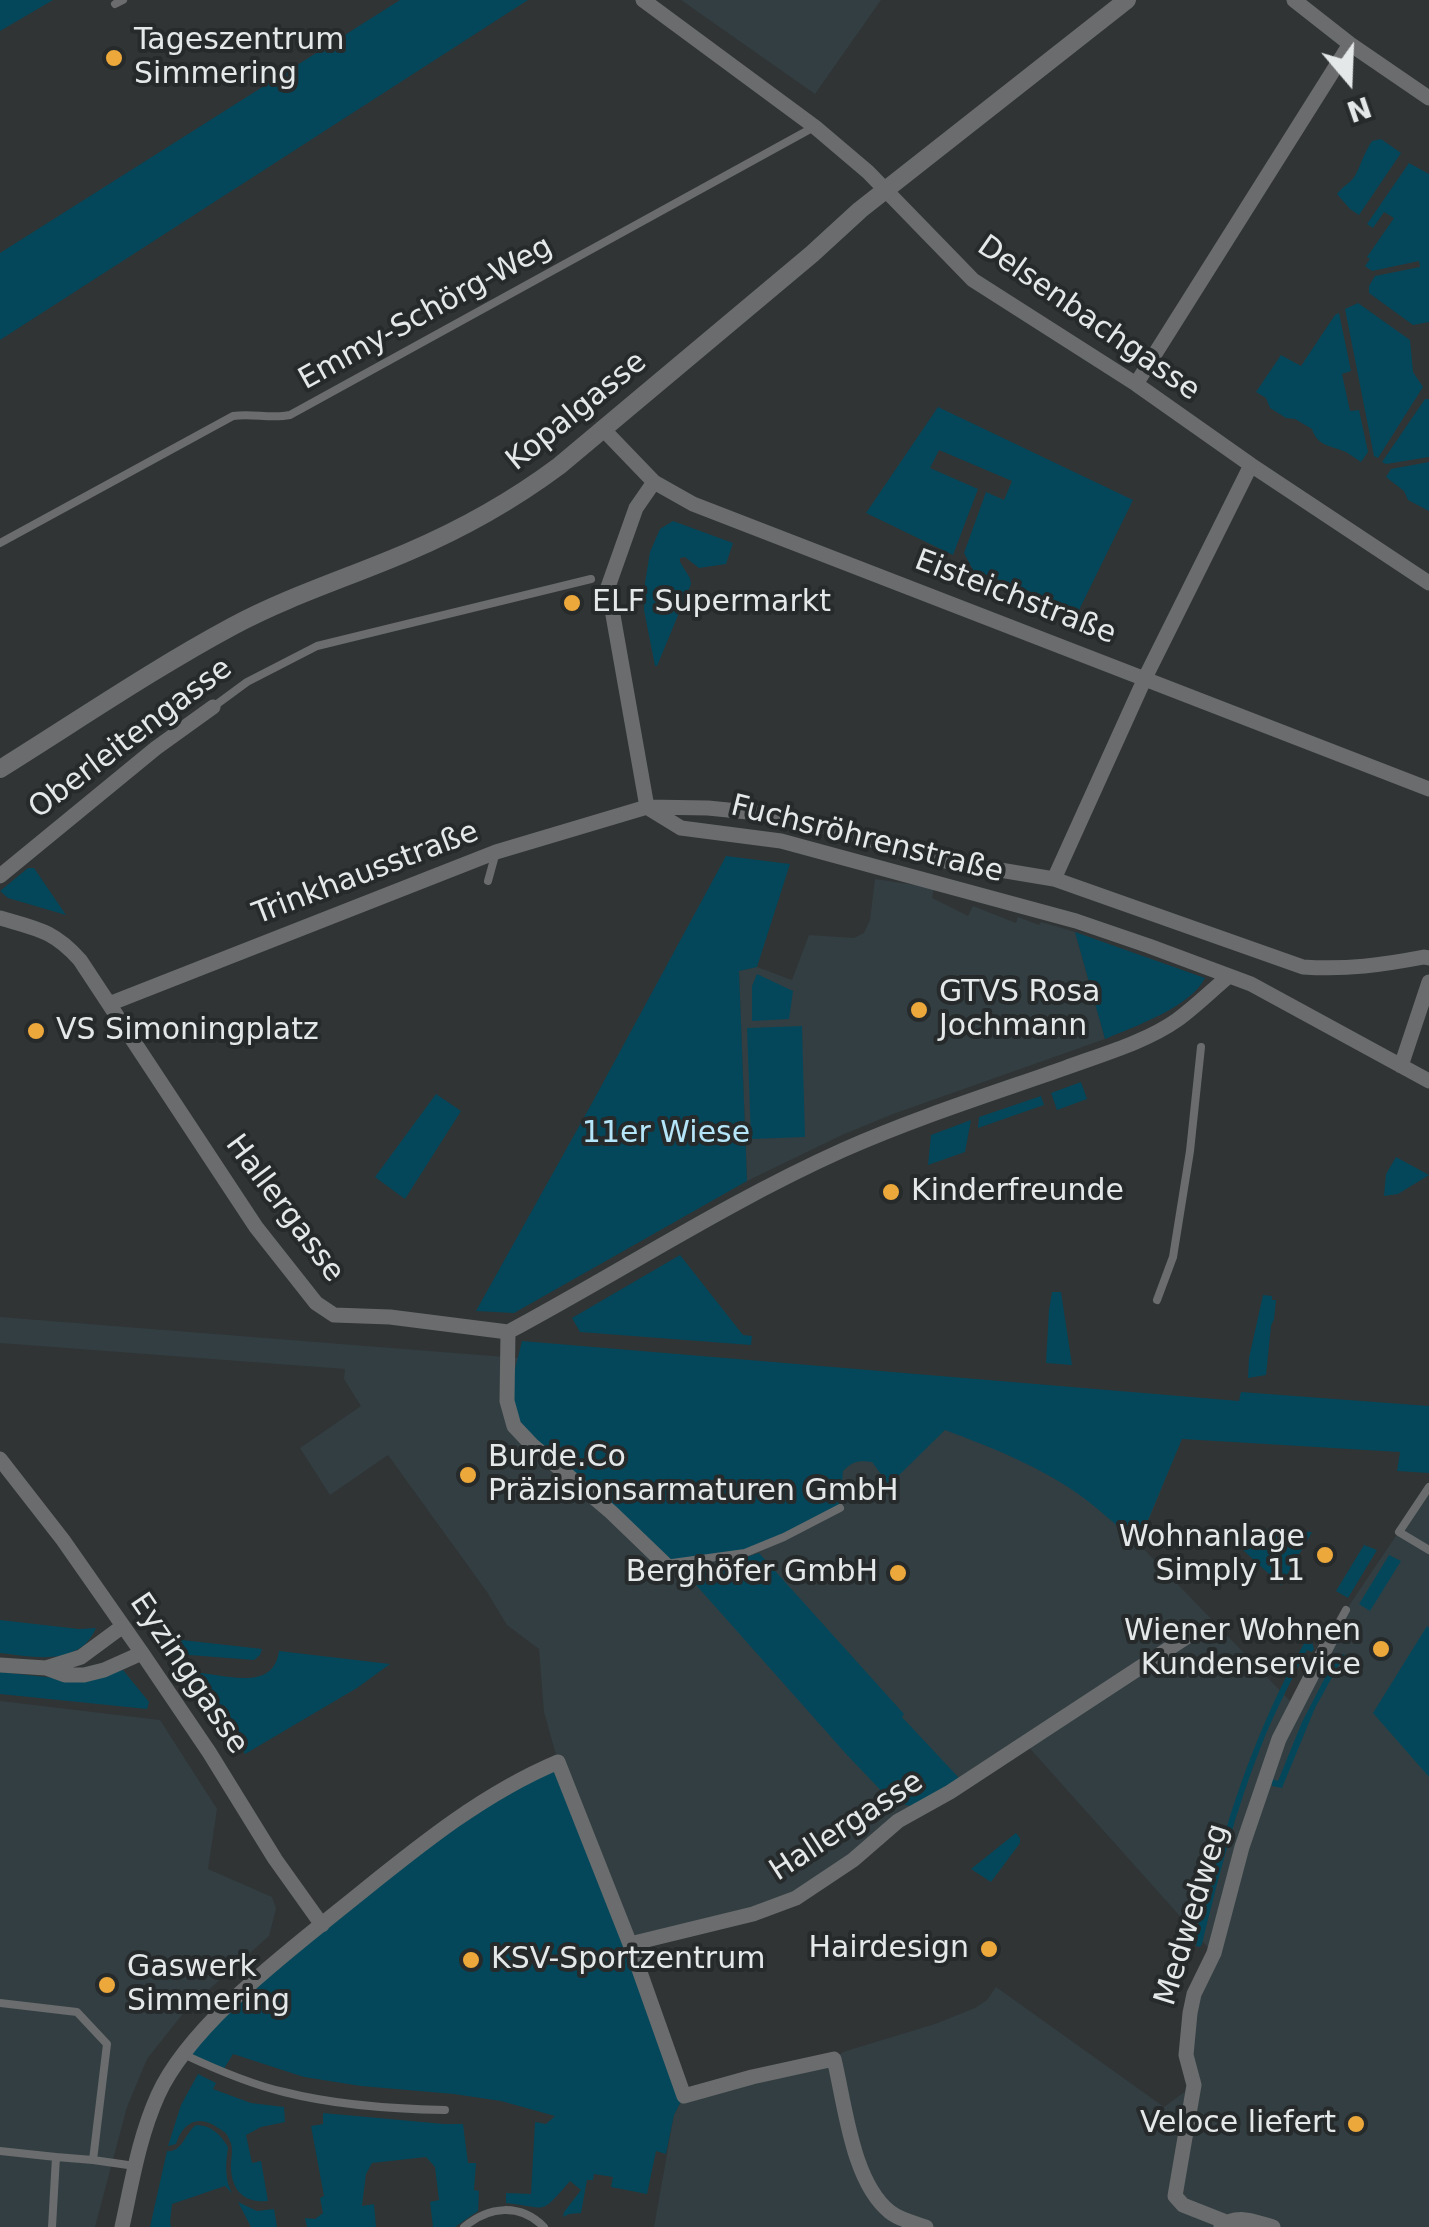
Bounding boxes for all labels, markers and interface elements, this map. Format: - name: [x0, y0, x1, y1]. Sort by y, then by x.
- place label: Tageszentrum Simmering: [134, 23, 344, 94]
- north arrow: [1299, 30, 1399, 130]
- marker: Tageszentrum Simmering: [103, 47, 125, 69]
- text: N: [1342, 89, 1375, 128]
- street label: Emmy-Schörg-Weg: [293, 229, 559, 399]
- street label: Delsenbachgasse: [970, 229, 1206, 409]
- street label: Kopalgasse: [500, 345, 654, 479]
- street label: Eisteichstraße: [909, 543, 1121, 653]
- place label: ELF Supermarkt: [592, 585, 831, 621]
- marker: ELF Supermarkt: [561, 592, 583, 614]
- street label: Oberleitengasse: [22, 651, 240, 827]
- street label: Fuchsröhrenstraße: [727, 789, 1007, 891]
- street label: Trinkhausstraße: [248, 814, 484, 934]
- place label: GTVS Rosa Jochmann: [939, 975, 1100, 1046]
- marker: GTVS Rosa Jochmann: [908, 999, 930, 1021]
- place label: VS Simoningplatz: [56, 1013, 319, 1049]
- marker: VS Simoningplatz: [25, 1020, 47, 1042]
- park label: 11er Wiese: [582, 1116, 750, 1152]
- street label: Hallergasse: [217, 1128, 351, 1290]
- place label: Kinderfreunde: [911, 1174, 1124, 1210]
- marker: Kinderfreunde: [880, 1181, 902, 1203]
- place label: Burde.Co Präzisionsarmaturen GmbH: [488, 1440, 899, 1510]
- marker: Burde.Co Präzisionsarmaturen GmbH: [457, 1464, 479, 1486]
- place label: Wohnanlage Simply 11: [1119, 1520, 1305, 1590]
- marker: Wohnanlage Simply 11: [1314, 1544, 1336, 1566]
- place label: Berghöfer GmbH: [626, 1555, 878, 1591]
- marker: Berghöfer GmbH: [887, 1562, 909, 1584]
- street label: Eyzinggasse: [121, 1587, 255, 1761]
- place label: Wiener Wohnen Kundenservice: [1124, 1614, 1361, 1684]
- marker: Wiener Wohnen Kundenservice: [1370, 1638, 1392, 1660]
- street label: Hallergasse: [764, 1764, 930, 1890]
- street label: Medwedweg: [1148, 1820, 1238, 2010]
- place label: Hairdesign: [808, 1931, 969, 1967]
- marker: Hairdesign: [978, 1938, 1000, 1960]
- place label: KSV-Sportzentrum: [491, 1942, 765, 1978]
- marker: KSV-Sportzentrum: [460, 1949, 482, 1971]
- place label: Gaswerk Simmering: [127, 1950, 290, 2020]
- marker: Gaswerk Simmering: [96, 1974, 118, 1996]
- place label: Veloce liefert: [1140, 2106, 1336, 2142]
- marker: Veloce liefert: [1345, 2113, 1367, 2135]

